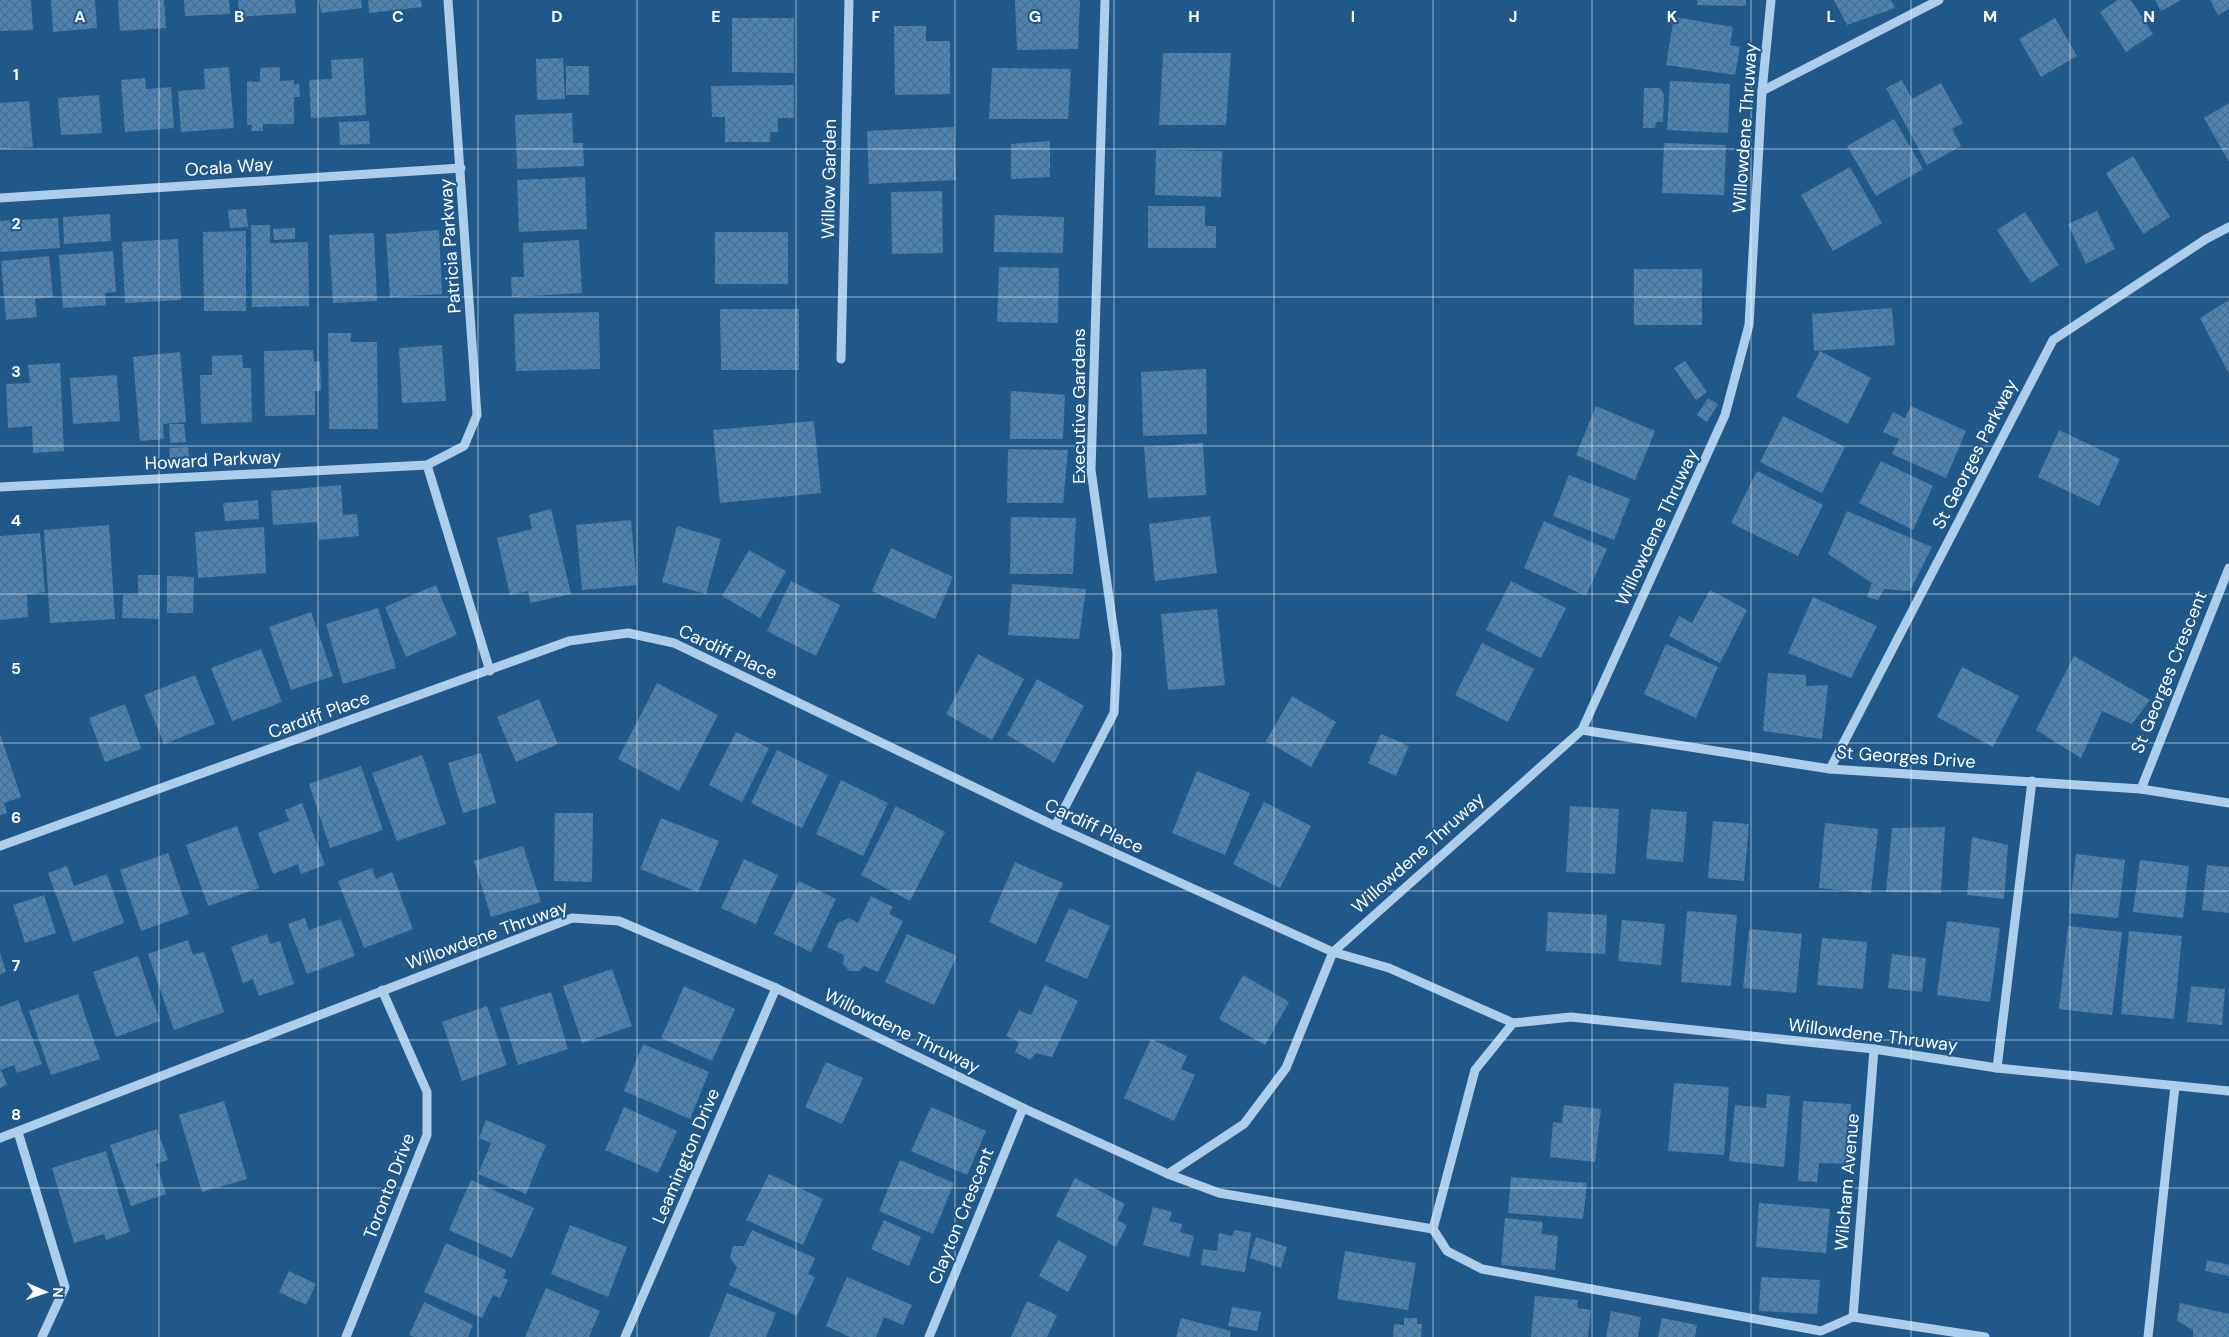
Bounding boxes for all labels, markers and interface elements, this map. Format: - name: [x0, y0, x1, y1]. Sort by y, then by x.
- text: A: [74, 6, 86, 27]
- text: B: [234, 6, 244, 27]
- text: C: [392, 6, 404, 27]
- text: D: [551, 6, 563, 27]
- text: E: [711, 6, 721, 27]
- text: F: [872, 6, 881, 27]
- text: G: [1029, 6, 1041, 27]
- text: H: [1188, 6, 1200, 27]
- text: I: [1351, 6, 1355, 27]
- text: J: [1509, 6, 1517, 27]
- text: K: [1667, 6, 1678, 27]
- text: L: [1827, 6, 1836, 27]
- text: M: [1983, 6, 1997, 27]
- text: N: [2143, 6, 2155, 27]
- street label: Willowdene Thruway: [1727, 42, 1763, 214]
- text: 1: [13, 64, 19, 85]
- street label: Willow Garden: [816, 119, 842, 239]
- street label: Ocala Way: [184, 152, 274, 182]
- street label: Patricia Parkway: [433, 178, 467, 314]
- text: 2: [11, 213, 21, 234]
- street label: Executive Gardens: [1067, 328, 1091, 484]
- text: 3: [11, 361, 21, 382]
- street label: St Georges Parkway: [1927, 375, 2023, 533]
- street label: Howard Parkway: [144, 444, 282, 476]
- street label: Willowdene Thruway: [1610, 445, 1704, 609]
- text: 4: [11, 510, 21, 531]
- street label: St Georges Crescent: [2125, 587, 2213, 757]
- street label: Cardiff Place: [675, 619, 781, 685]
- text: 5: [11, 658, 21, 679]
- street label: Cardiff Place: [265, 686, 373, 744]
- street label: St Georges Drive: [1836, 740, 1976, 774]
- street label: Willowdene Thruway: [1347, 787, 1489, 919]
- street label: Cardiff Place: [1041, 793, 1147, 859]
- text: 6: [11, 807, 21, 828]
- street label: Willowdene Thruway: [403, 895, 571, 975]
- text: 7: [12, 955, 21, 976]
- street label: Willowdene Thruway: [820, 983, 984, 1079]
- street label: Willowdene Thruway: [1787, 1013, 1959, 1057]
- street label: Leamington Drive: [647, 1085, 725, 1227]
- text: 8: [11, 1104, 21, 1125]
- street label: Wilcham Avenue: [1829, 1112, 1865, 1252]
- street label: Toronto Drive: [358, 1130, 420, 1242]
- street label: Clayton Crescent: [923, 1144, 999, 1288]
- north arrow: [20, 1267, 70, 1317]
- text: N: [49, 1287, 67, 1298]

